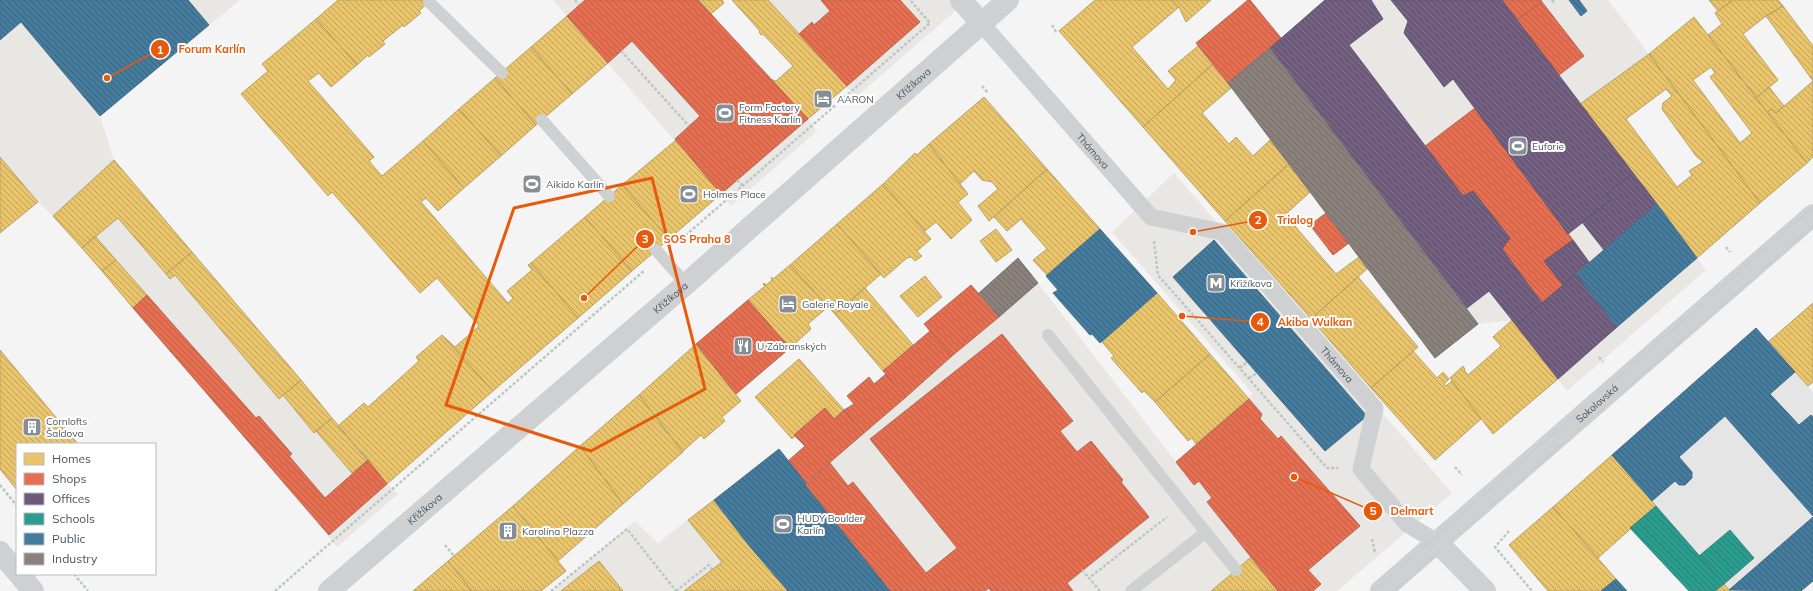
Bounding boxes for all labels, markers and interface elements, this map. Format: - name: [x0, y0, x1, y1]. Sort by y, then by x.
- callout: Forum Karlín: [150, 38, 254, 61]
- text: 1: [156, 42, 164, 57]
- text: Forum Karlín: [178, 42, 246, 56]
- street label: Křižíkova: [893, 65, 933, 102]
- hotel icon: AARON: [812, 88, 834, 110]
- place label: AARON: [837, 93, 874, 106]
- place label: Form Factory Fitness Karlín: [739, 101, 801, 126]
- sports icon: Form Factory Fitness Karlín: [714, 102, 736, 124]
- street label: Thámova: [1074, 130, 1112, 172]
- sports icon: Euforie: [1507, 135, 1529, 157]
- place label: Euforie: [1532, 140, 1564, 153]
- sports icon: Aikido Karlín: [521, 173, 543, 195]
- place label: Aikido Karlín: [546, 178, 604, 191]
- sports icon: Holmes Place: [678, 183, 700, 205]
- place label: Holmes Place: [703, 188, 766, 201]
- callout: Trialog: [1248, 208, 1321, 231]
- text: 2: [1254, 212, 1262, 227]
- text: Trialog: [1277, 213, 1313, 227]
- callout: SOS Praha 8: [635, 227, 738, 250]
- text: 3: [641, 231, 649, 246]
- text: SOS Praha 8: [663, 232, 731, 246]
- metro station icon: Křižíkova: [1205, 272, 1227, 294]
- place label: Křižíkova: [1230, 277, 1272, 290]
- street label: Křižíkova: [650, 279, 690, 316]
- hotel icon: Galerie Royale: [777, 293, 799, 315]
- place label: Galerie Royale: [802, 298, 869, 311]
- callout: Akiba Wulkan: [1250, 311, 1361, 334]
- text: 4: [1256, 314, 1264, 329]
- text: Akiba Wulkan: [1278, 315, 1352, 329]
- restaurant icon: U Zábranských: [732, 335, 754, 357]
- place label: U Zábranských: [757, 340, 826, 353]
- street label: Thámova: [1318, 344, 1356, 385]
- street label: Sokolovská: [1573, 381, 1621, 425]
- place label: Cornlofts Šaldova: [46, 415, 87, 440]
- building icon: Cornlofts Šaldova: [21, 416, 43, 438]
- legend: [16, 443, 156, 575]
- text: Homes: [52, 451, 91, 466]
- text: Shops: [52, 471, 87, 486]
- street label: Křižíkova: [404, 490, 445, 527]
- text: Offices: [52, 491, 90, 506]
- callout: Delmart: [1363, 500, 1441, 523]
- text: 5: [1369, 503, 1377, 518]
- text: Delmart: [1391, 504, 1433, 518]
- text: Schools: [52, 511, 95, 526]
- place label: HUDY Boulder Karlín: [797, 512, 864, 537]
- sports icon: HUDY Boulder Karlín: [772, 513, 794, 535]
- building icon: Karolína Plazza: [497, 520, 519, 542]
- place label: Karolína Plazza: [522, 525, 594, 538]
- text: Public: [52, 531, 86, 546]
- text: Industry: [52, 551, 98, 566]

